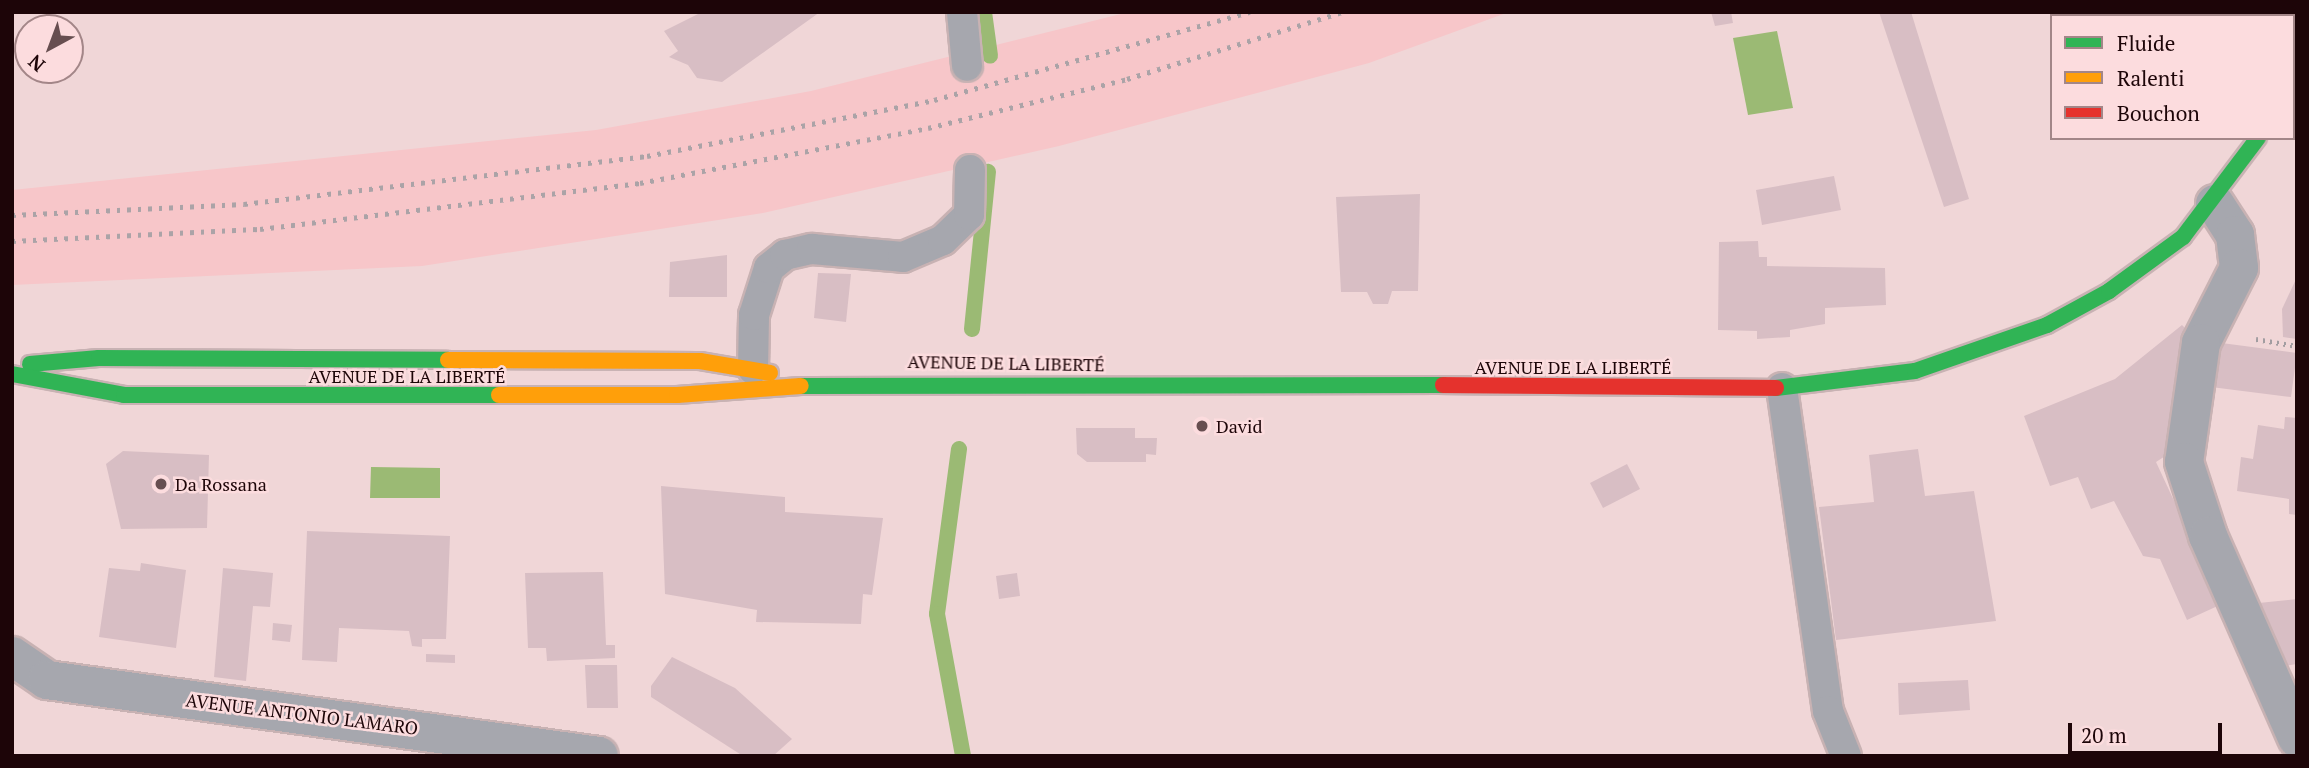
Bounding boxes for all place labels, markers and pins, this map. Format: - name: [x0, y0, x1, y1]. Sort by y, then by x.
- place label: David: [1216, 415, 1262, 437]
- marker: David: [1194, 418, 1210, 434]
- place label: Da Rossana: [175, 473, 267, 495]
- marker: Da Rossana: [153, 476, 169, 492]

